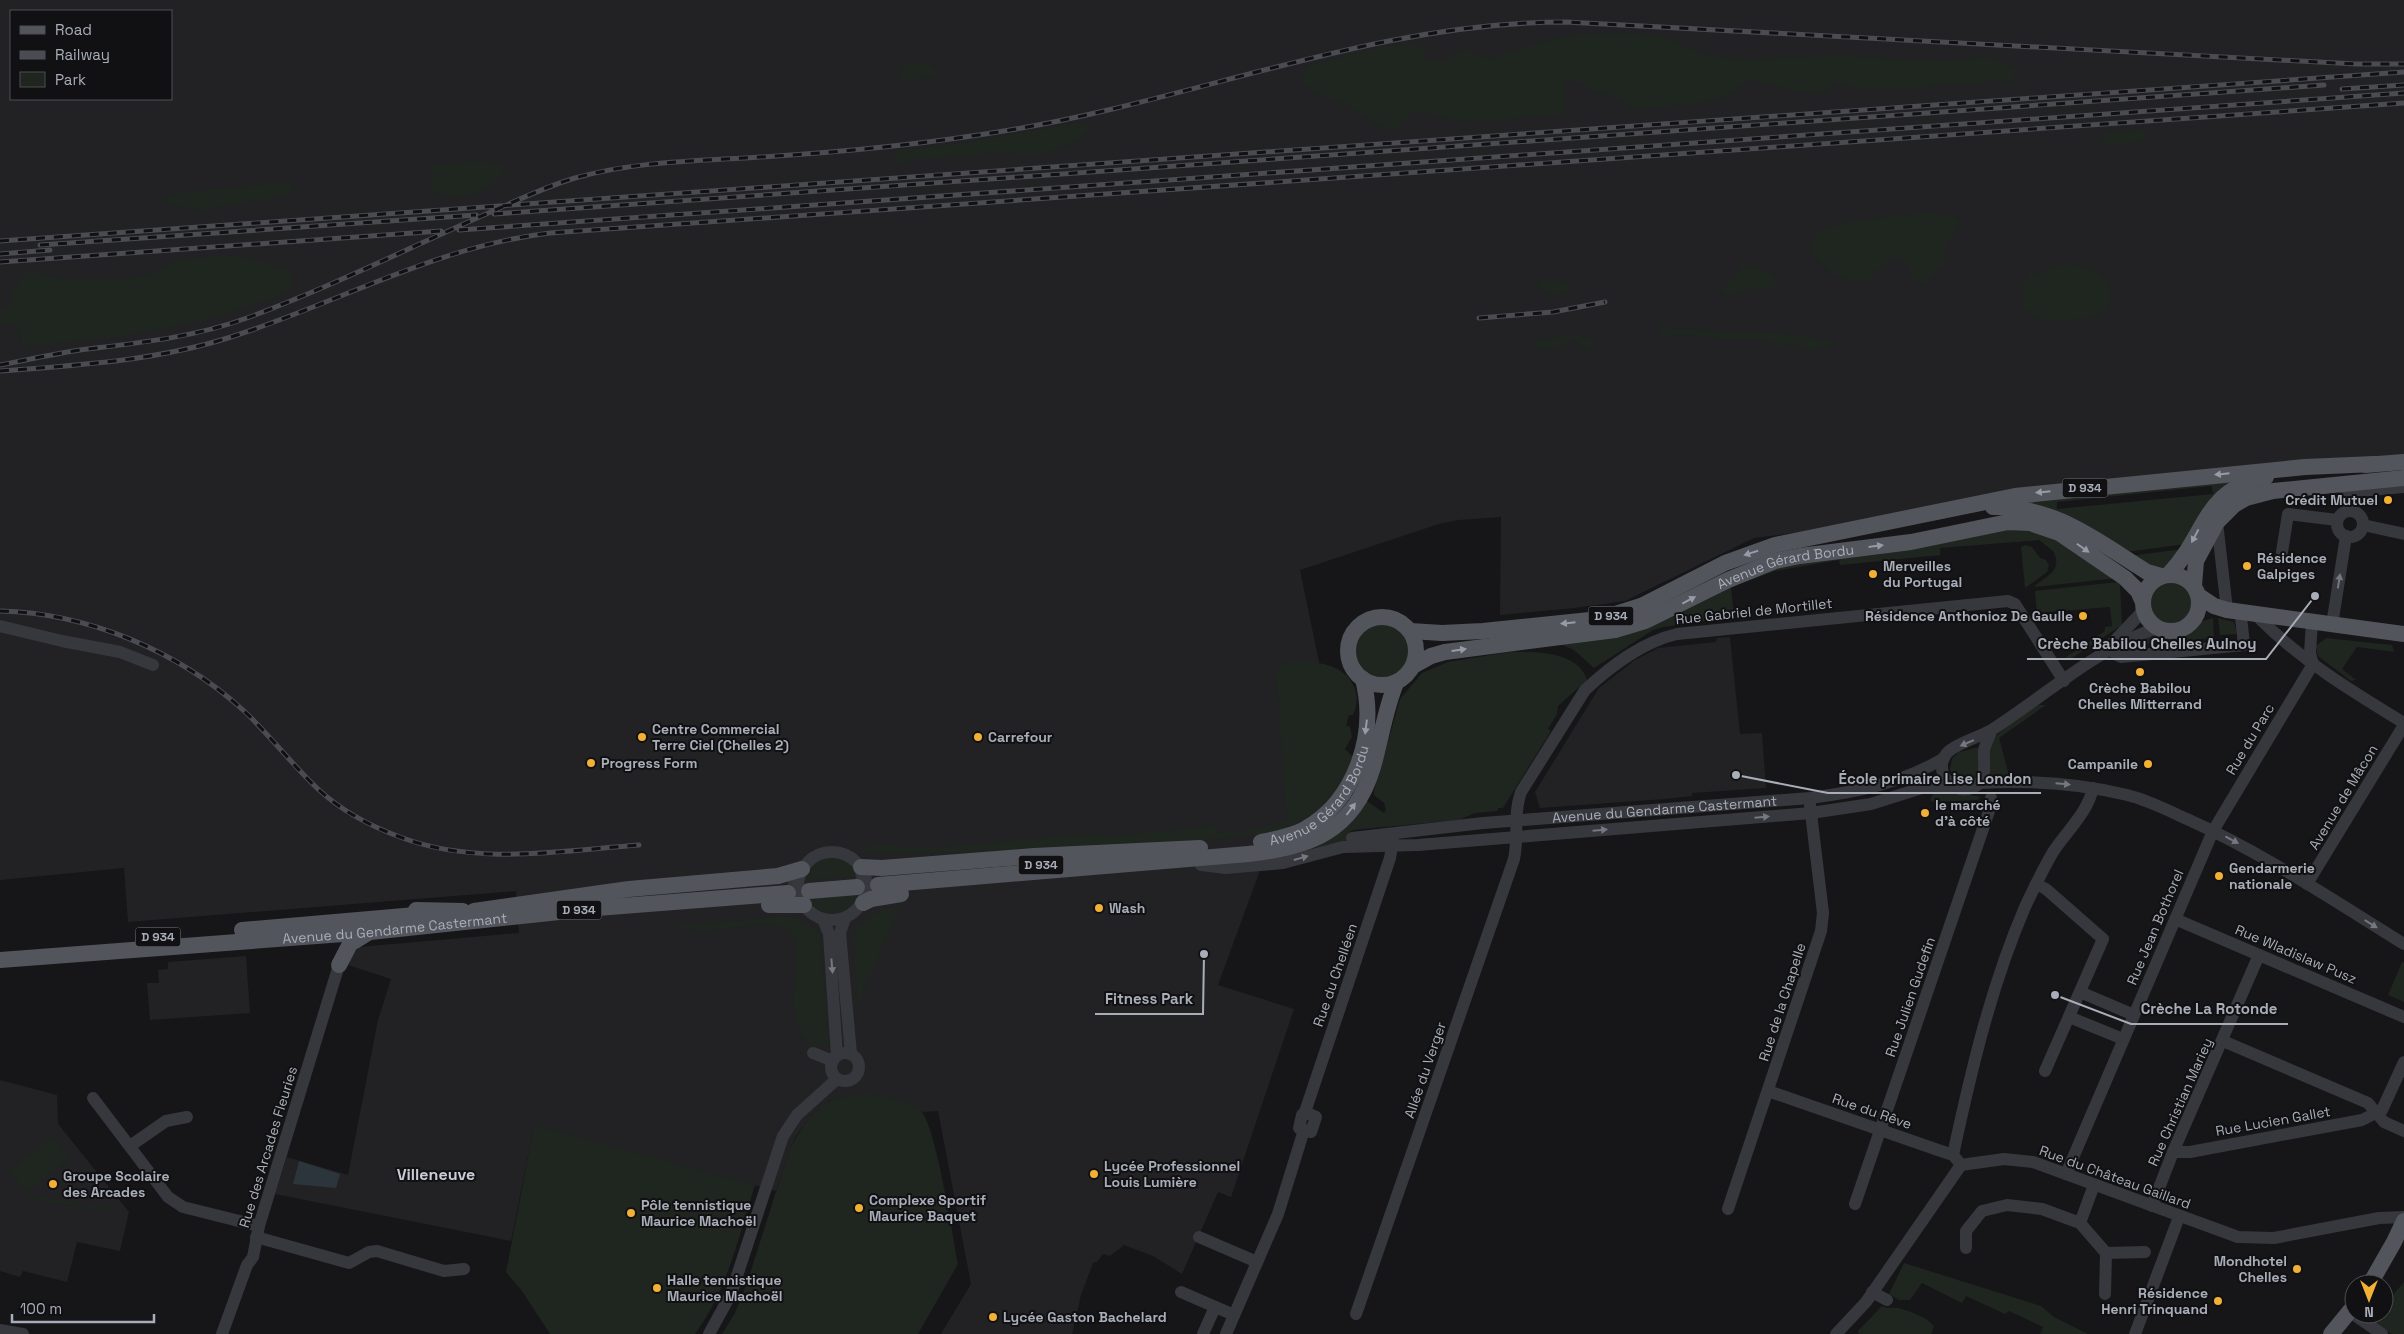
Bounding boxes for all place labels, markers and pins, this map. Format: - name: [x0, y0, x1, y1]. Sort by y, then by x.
- place label: Crédit Mutuel: [2285, 491, 2378, 509]
- marker: Crédit Mutuel: [2382, 494, 2394, 506]
- place label: Résidence Galpiges: [2257, 549, 2327, 583]
- place label: Merveilles du Portugal: [1883, 557, 1962, 591]
- marker: Résidence Galpiges: [2241, 560, 2253, 572]
- marker: Merveilles du Portugal: [1867, 568, 1879, 580]
- place label: Résidence Anthonioz De Gaulle: [1865, 607, 2073, 625]
- marker: Résidence Anthonioz De Gaulle: [2077, 610, 2089, 622]
- callout: Crèche Babilou Chelles Aulnoy: [2027, 629, 2266, 659]
- marker: Crèche Babilou Chelles Mitterrand: [2134, 666, 2146, 678]
- place label: Crèche Babilou Chelles Mitterrand: [2078, 679, 2202, 713]
- place label: Centre Commercial Terre Ciel (Chelles 2): [652, 720, 789, 754]
- place label: Carrefour: [988, 728, 1053, 746]
- marker: Centre Commercial Terre Ciel (Chelles 2): [636, 731, 648, 743]
- marker: Carrefour: [972, 731, 984, 743]
- place label: Progress Form: [601, 754, 697, 772]
- place label: Campanile: [2068, 755, 2138, 773]
- marker: Progress Form: [585, 757, 597, 769]
- marker: Campanile: [2142, 758, 2154, 770]
- callout: École primaire Lise London: [1828, 763, 2041, 793]
- place label: le marché d'à côté: [1935, 796, 2001, 830]
- marker: le marché d'à côté: [1919, 807, 1931, 819]
- place label: Gendarmerie nationale: [2229, 859, 2315, 893]
- marker: Gendarmerie nationale: [2213, 870, 2225, 882]
- place label: Wash: [1109, 899, 1145, 917]
- marker: Wash: [1093, 902, 1105, 914]
- callout: Fitness Park: [1095, 984, 1203, 1014]
- callout: Crèche La Rotonde: [2131, 994, 2288, 1024]
- place label: Lycée Professionnel Louis Lumière: [1104, 1157, 1240, 1191]
- place label: Groupe Scolaire des Arcades: [63, 1167, 169, 1201]
- marker: Lycée Professionnel Louis Lumière: [1088, 1168, 1100, 1180]
- marker: Groupe Scolaire des Arcades: [47, 1178, 59, 1190]
- place label: Complexe Sportif Maurice Baquet: [869, 1191, 986, 1225]
- place label: Pôle tennistique Maurice Machoël: [641, 1196, 756, 1230]
- marker: Complexe Sportif Maurice Baquet: [853, 1202, 865, 1214]
- marker: Pôle tennistique Maurice Machoël: [625, 1207, 637, 1219]
- place label: Mondhotel Chelles: [2214, 1252, 2287, 1286]
- marker: Mondhotel Chelles: [2291, 1263, 2303, 1275]
- place label: Halle tennistique Maurice Machoël: [667, 1271, 782, 1305]
- marker: Halle tennistique Maurice Machoël: [651, 1282, 663, 1294]
- place label: Résidence Henri Trinquand: [2101, 1284, 2208, 1318]
- marker: Résidence Henri Trinquand: [2212, 1295, 2224, 1307]
- place label: Lycée Gaston Bachelard: [1003, 1308, 1167, 1326]
- marker: Lycée Gaston Bachelard: [987, 1311, 999, 1323]

